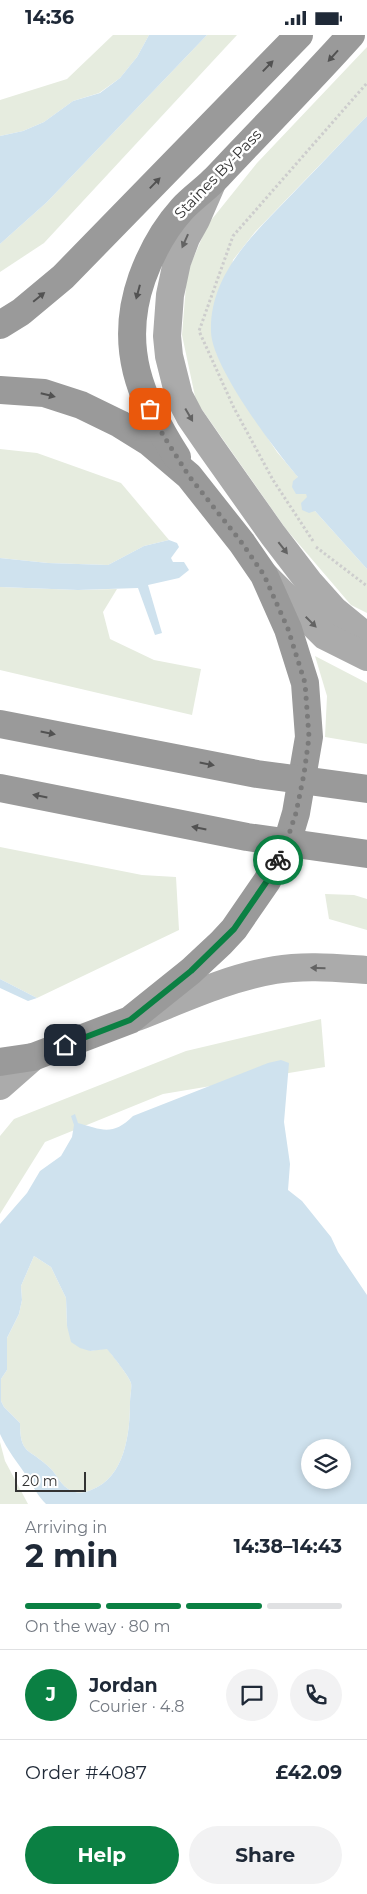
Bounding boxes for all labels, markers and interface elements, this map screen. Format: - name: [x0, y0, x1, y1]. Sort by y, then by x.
- text: 14:36: [25, 6, 74, 29]
- one-way arrow: [327, 50, 338, 63]
- one-way arrow: [262, 61, 274, 73]
- street label: Staines By-Pass: [170, 125, 265, 222]
- one-way arrow: [149, 177, 161, 189]
- one-way arrow: [181, 234, 189, 248]
- one-way arrow: [134, 284, 142, 299]
- one-way arrow: [33, 291, 46, 302]
- pin: [129, 388, 171, 430]
- one-way arrow: [41, 391, 56, 399]
- icon: bag: [136, 395, 164, 423]
- one-way arrow: [185, 408, 194, 421]
- one-way arrow: [277, 541, 288, 554]
- one-way arrow: [305, 616, 317, 628]
- one-way arrow: [40, 729, 55, 737]
- one-way arrow: [200, 760, 215, 768]
- one-way arrow: [31, 792, 47, 800]
- one-way arrow: [192, 824, 207, 832]
- courier: [253, 835, 303, 885]
- icon: bike: [264, 846, 292, 874]
- one-way arrow: [310, 963, 326, 971]
- pin: [44, 1024, 86, 1066]
- icon: home: [51, 1031, 79, 1059]
- map controls: [301, 1439, 351, 1489]
- button: layers: [301, 1439, 351, 1489]
- scale bar: [15, 1469, 86, 1492]
- text: 20 m: [22, 1472, 58, 1490]
- text: Arriving in: [25, 1518, 107, 1537]
- text: 14:38–14:43: [234, 1535, 342, 1558]
- text: 2 min: [25, 1536, 118, 1575]
- text: On the way · 80 m: [25, 1617, 171, 1636]
- button: chat: [226, 1669, 278, 1721]
- button: phone: [290, 1669, 342, 1721]
- text: Jordan: [89, 1674, 158, 1697]
- text: J: [46, 1683, 56, 1706]
- text: Courier · 4.8: [89, 1697, 185, 1716]
- text: Order #4087: [25, 1761, 147, 1784]
- text: £42.09: [276, 1761, 342, 1784]
- button: Help: [25, 1826, 179, 1884]
- button: Share: [189, 1826, 342, 1884]

